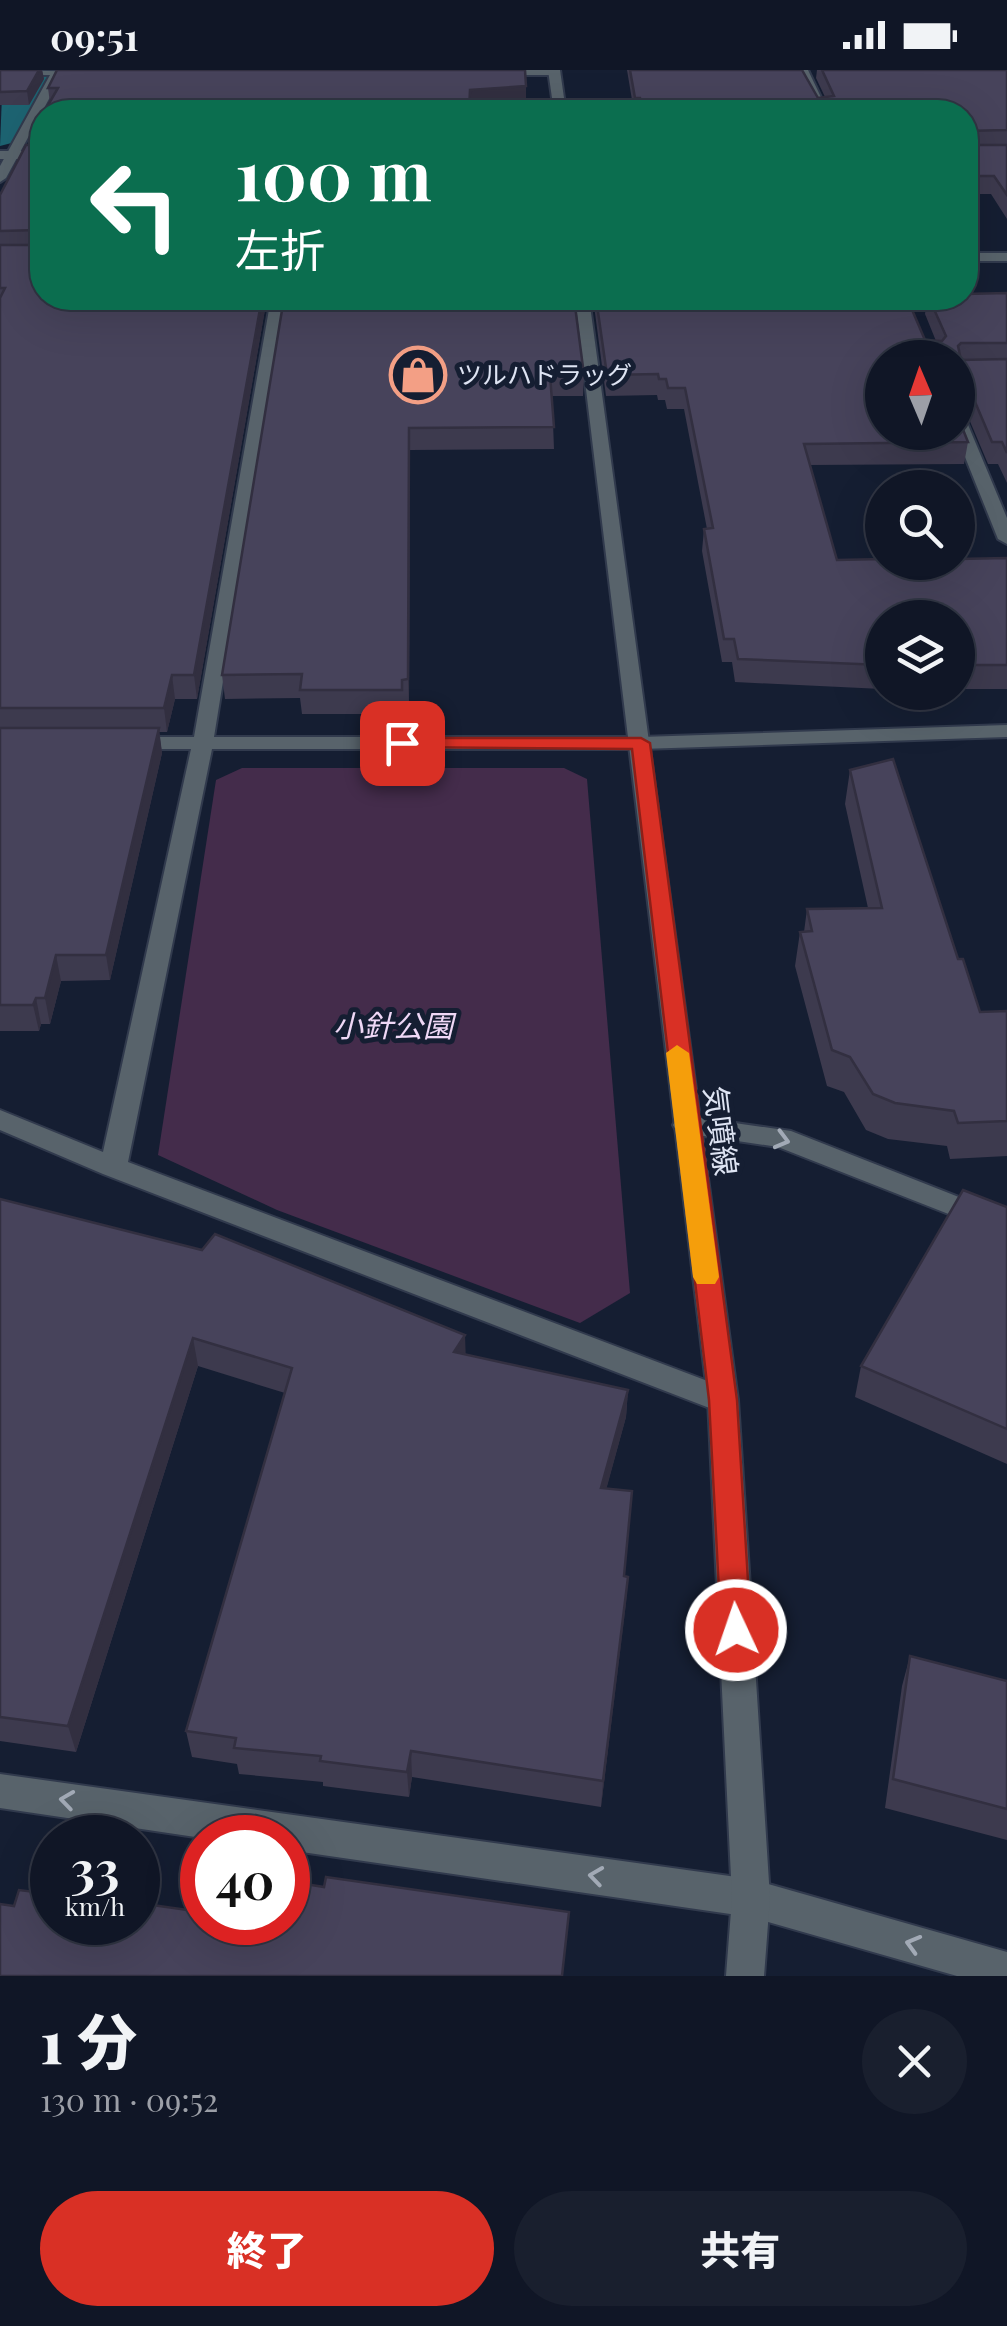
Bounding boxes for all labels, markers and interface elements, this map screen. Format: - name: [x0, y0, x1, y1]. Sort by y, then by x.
- text: 09:51: [50, 10, 139, 61]
- text: 100 m: [235, 125, 432, 219]
- icon: left: [70, 140, 200, 270]
- text: 左折: [235, 218, 325, 278]
- north arrow: [865, 340, 975, 450]
- map controls: [865, 340, 975, 710]
- shop icon: ツルハドラッグ: [388, 345, 448, 405]
- place label: ツルハドラッグ: [457, 357, 632, 390]
- button: search: [865, 470, 975, 580]
- button: layers: [865, 600, 975, 710]
- pin: [360, 701, 445, 786]
- icon: arrive: [375, 716, 430, 771]
- park label: 小針公園: [333, 1005, 457, 1045]
- street label: 気噴線: [697, 1084, 747, 1178]
- one-way arrow: [772, 1129, 790, 1150]
- position arrow: [684, 1578, 788, 1682]
- one-way arrow: [58, 1791, 75, 1812]
- speed limit sign: 40: [180, 1815, 310, 1945]
- text: 33: [71, 1834, 119, 1901]
- one-way arrow: [588, 1866, 604, 1887]
- text: km/h: [65, 1889, 125, 1922]
- one-way arrow: [905, 1935, 922, 1956]
- text: 1 分: [40, 1999, 137, 2079]
- button: close: [862, 2009, 967, 2114]
- text: 130 m · 09:52: [40, 2077, 218, 2120]
- button: 終了: [40, 2191, 494, 2306]
- button: 共有: [514, 2191, 967, 2306]

